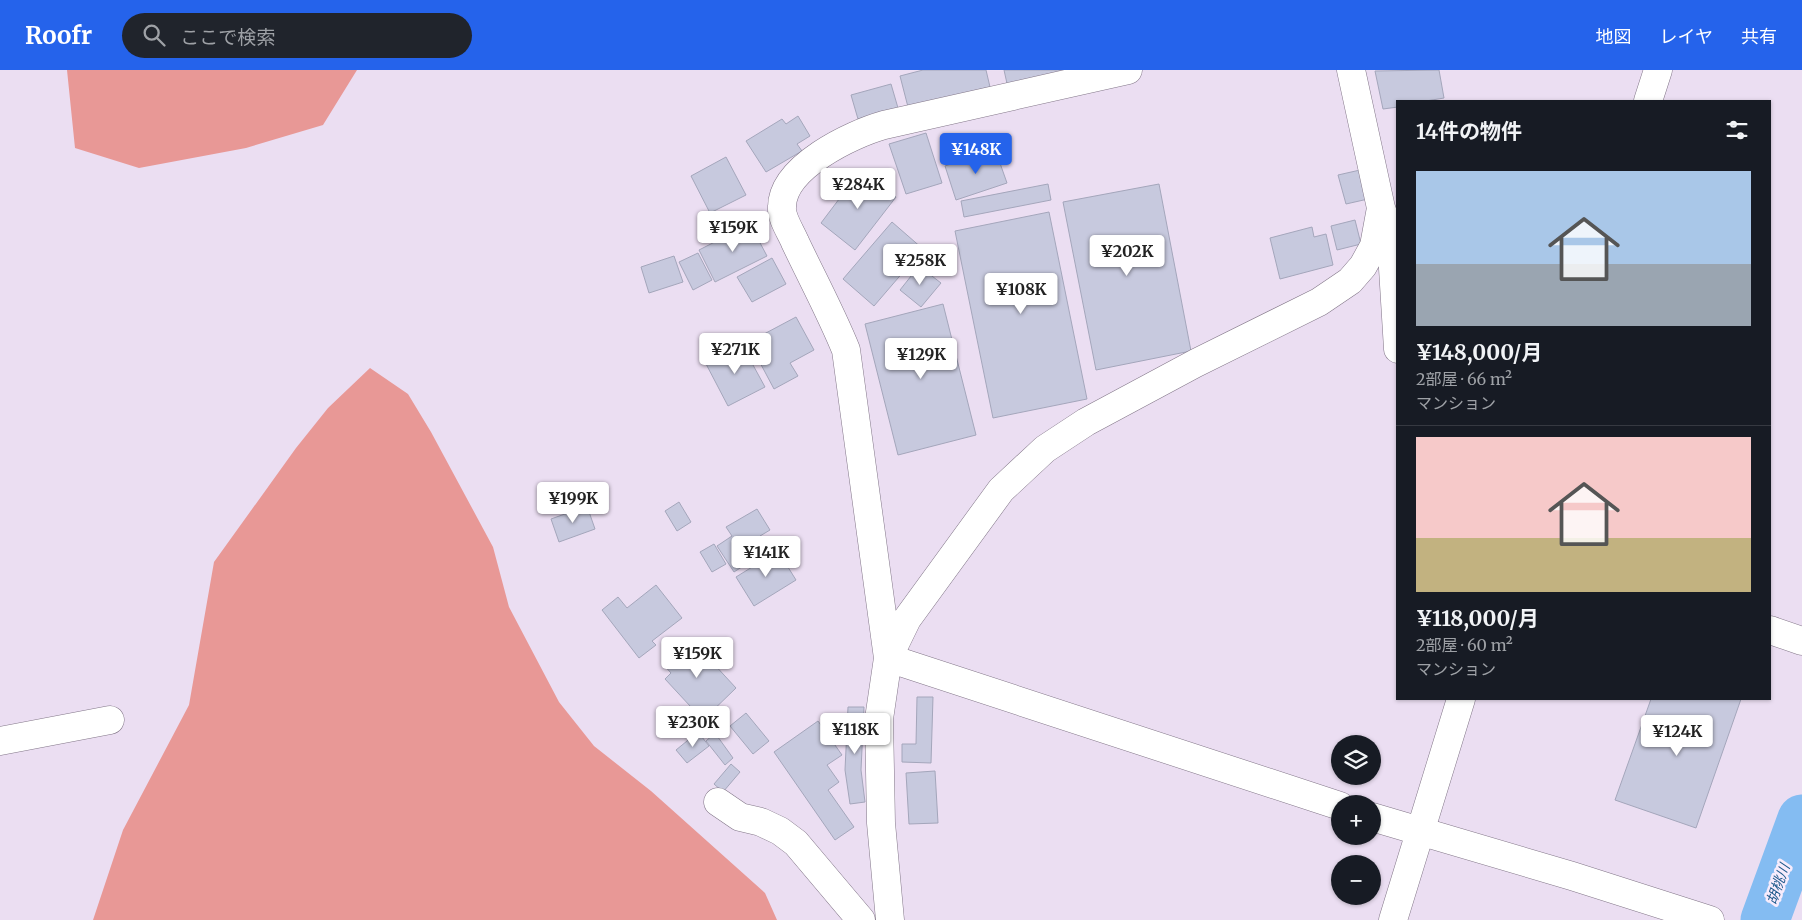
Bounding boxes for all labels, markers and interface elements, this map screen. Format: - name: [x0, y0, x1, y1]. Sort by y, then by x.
- search box: [122, 13, 472, 58]
- text: Roofr: [25, 20, 92, 51]
- icon: search: [140, 21, 168, 49]
- text: ここで検索: [180, 25, 275, 49]
- text: 地図: [1596, 25, 1632, 48]
- text: レイヤ: [1660, 25, 1713, 48]
- text: 共有: [1741, 25, 1777, 48]
- icon: filters: [1723, 116, 1751, 144]
- text: 14件の物件: [1416, 118, 1522, 145]
- pin: ¥148K: [941, 132, 1011, 175]
- text: ¥148K: [951, 139, 1001, 159]
- pin: ¥284K: [823, 168, 893, 210]
- text: ¥284K: [831, 174, 885, 194]
- icon: home: [1539, 204, 1629, 294]
- pin: ¥159K: [698, 210, 768, 253]
- text: ¥159K: [708, 217, 758, 237]
- pin: ¥202K: [1092, 234, 1162, 277]
- text: ¥202K: [1101, 241, 1153, 261]
- pin: ¥258K: [885, 244, 955, 286]
- text: ¥258K: [894, 250, 946, 270]
- pin: ¥108K: [986, 272, 1056, 315]
- text: ¥108K: [996, 279, 1046, 299]
- pin: ¥271K: [700, 332, 770, 375]
- pin: ¥129K: [886, 338, 956, 380]
- text: ¥271K: [710, 339, 760, 359]
- text: ¥148,000/月: [1416, 339, 1542, 366]
- text: ¥129K: [896, 344, 946, 364]
- text: 2部屋 · 66 m²: [1416, 369, 1512, 389]
- text: マンション: [1416, 393, 1496, 413]
- icon: home: [1539, 469, 1629, 559]
- pin: ¥199K: [538, 482, 608, 524]
- text: ¥199K: [548, 488, 598, 508]
- pin: ¥141K: [731, 536, 801, 578]
- text: ¥141K: [742, 542, 790, 562]
- text: ¥118,000/月: [1416, 605, 1539, 632]
- text: 2部屋 · 60 m²: [1416, 635, 1513, 655]
- pin: ¥159K: [662, 636, 732, 679]
- text: ¥159K: [672, 643, 722, 663]
- text: マンション: [1416, 659, 1496, 679]
- pin: ¥230K: [658, 706, 728, 748]
- text: ¥230K: [667, 712, 719, 732]
- pin: ¥118K: [820, 712, 890, 755]
- pin: ¥124K: [1642, 714, 1712, 757]
- text: ¥118K: [831, 719, 879, 739]
- text: ¥124K: [1652, 721, 1702, 741]
- map controls: [1331, 735, 1381, 905]
- button: layers: [1331, 735, 1381, 785]
- button: +: [1331, 795, 1381, 845]
- button: −: [1331, 855, 1381, 905]
- water label: 胡桃川: [1762, 859, 1794, 907]

